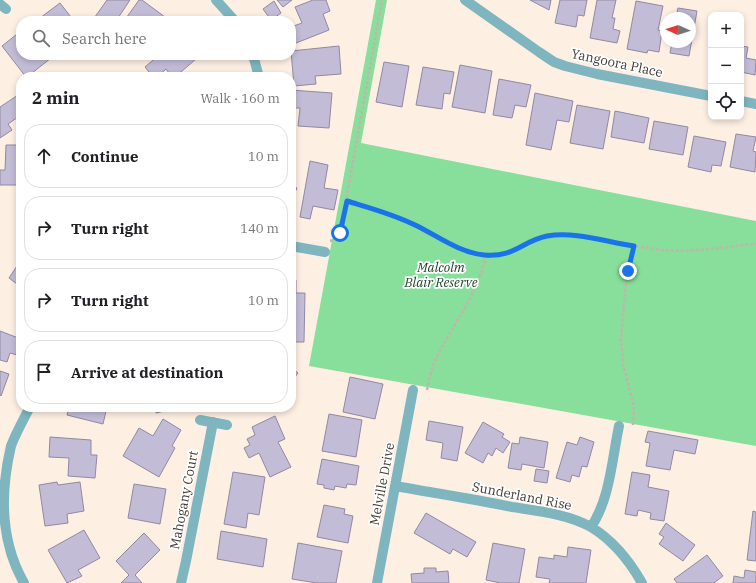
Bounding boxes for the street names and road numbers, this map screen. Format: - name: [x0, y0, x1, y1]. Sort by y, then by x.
- street label: Yangoora Place: [570, 45, 664, 81]
- street label: Melville Drive: [366, 441, 398, 527]
- street label: Mahogany Court: [166, 449, 202, 551]
- street label: Sunderland Rise: [471, 478, 573, 514]

